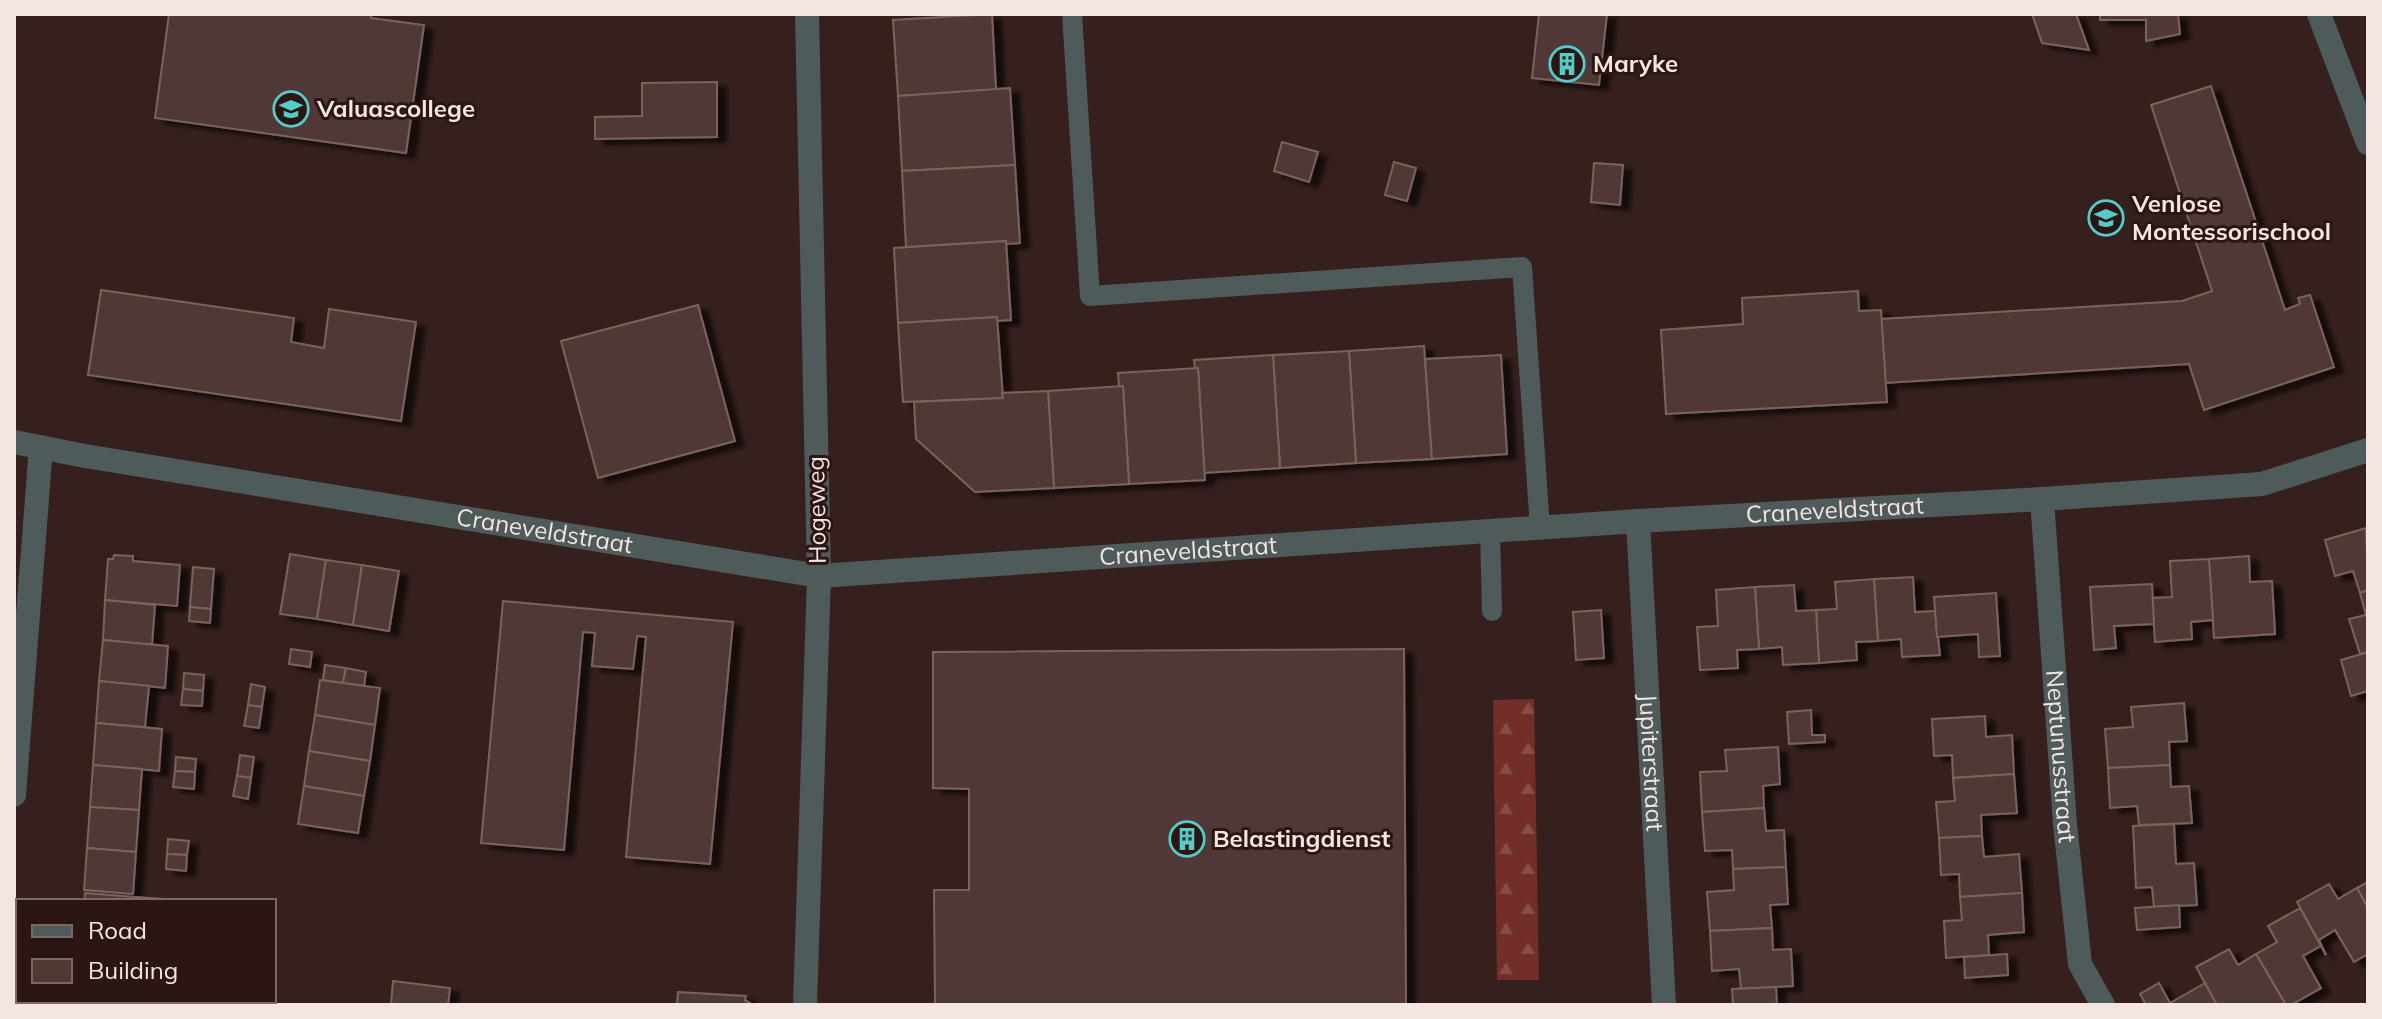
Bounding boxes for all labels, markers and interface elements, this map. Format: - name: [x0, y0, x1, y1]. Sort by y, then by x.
- building icon: Maryke: [1548, 45, 1586, 83]
- place label: Maryke: [1593, 48, 1678, 78]
- school or university icon: Valuascollege: [272, 90, 310, 128]
- place label: Valuascollege: [316, 93, 475, 123]
- place label: Venlose Montessorischool: [2131, 188, 2331, 246]
- school or university icon: Venlose Montessorischool: [2087, 199, 2125, 237]
- street label: Hogeweg: [800, 456, 832, 564]
- street label: Craneveldstraat: [1745, 489, 1924, 529]
- street label: Craneveldstraat: [454, 501, 635, 559]
- street label: Craneveldstraat: [1098, 529, 1278, 571]
- street label: Neptunusstraat: [2040, 669, 2083, 844]
- street label: Jupiterstraat: [1633, 693, 1671, 832]
- building icon: Belastingdienst: [1168, 820, 1206, 858]
- place label: Belastingdienst: [1213, 823, 1390, 853]
- legend: [16, 899, 276, 1003]
- text: Road: [88, 915, 147, 945]
- text: Building: [88, 955, 178, 985]

